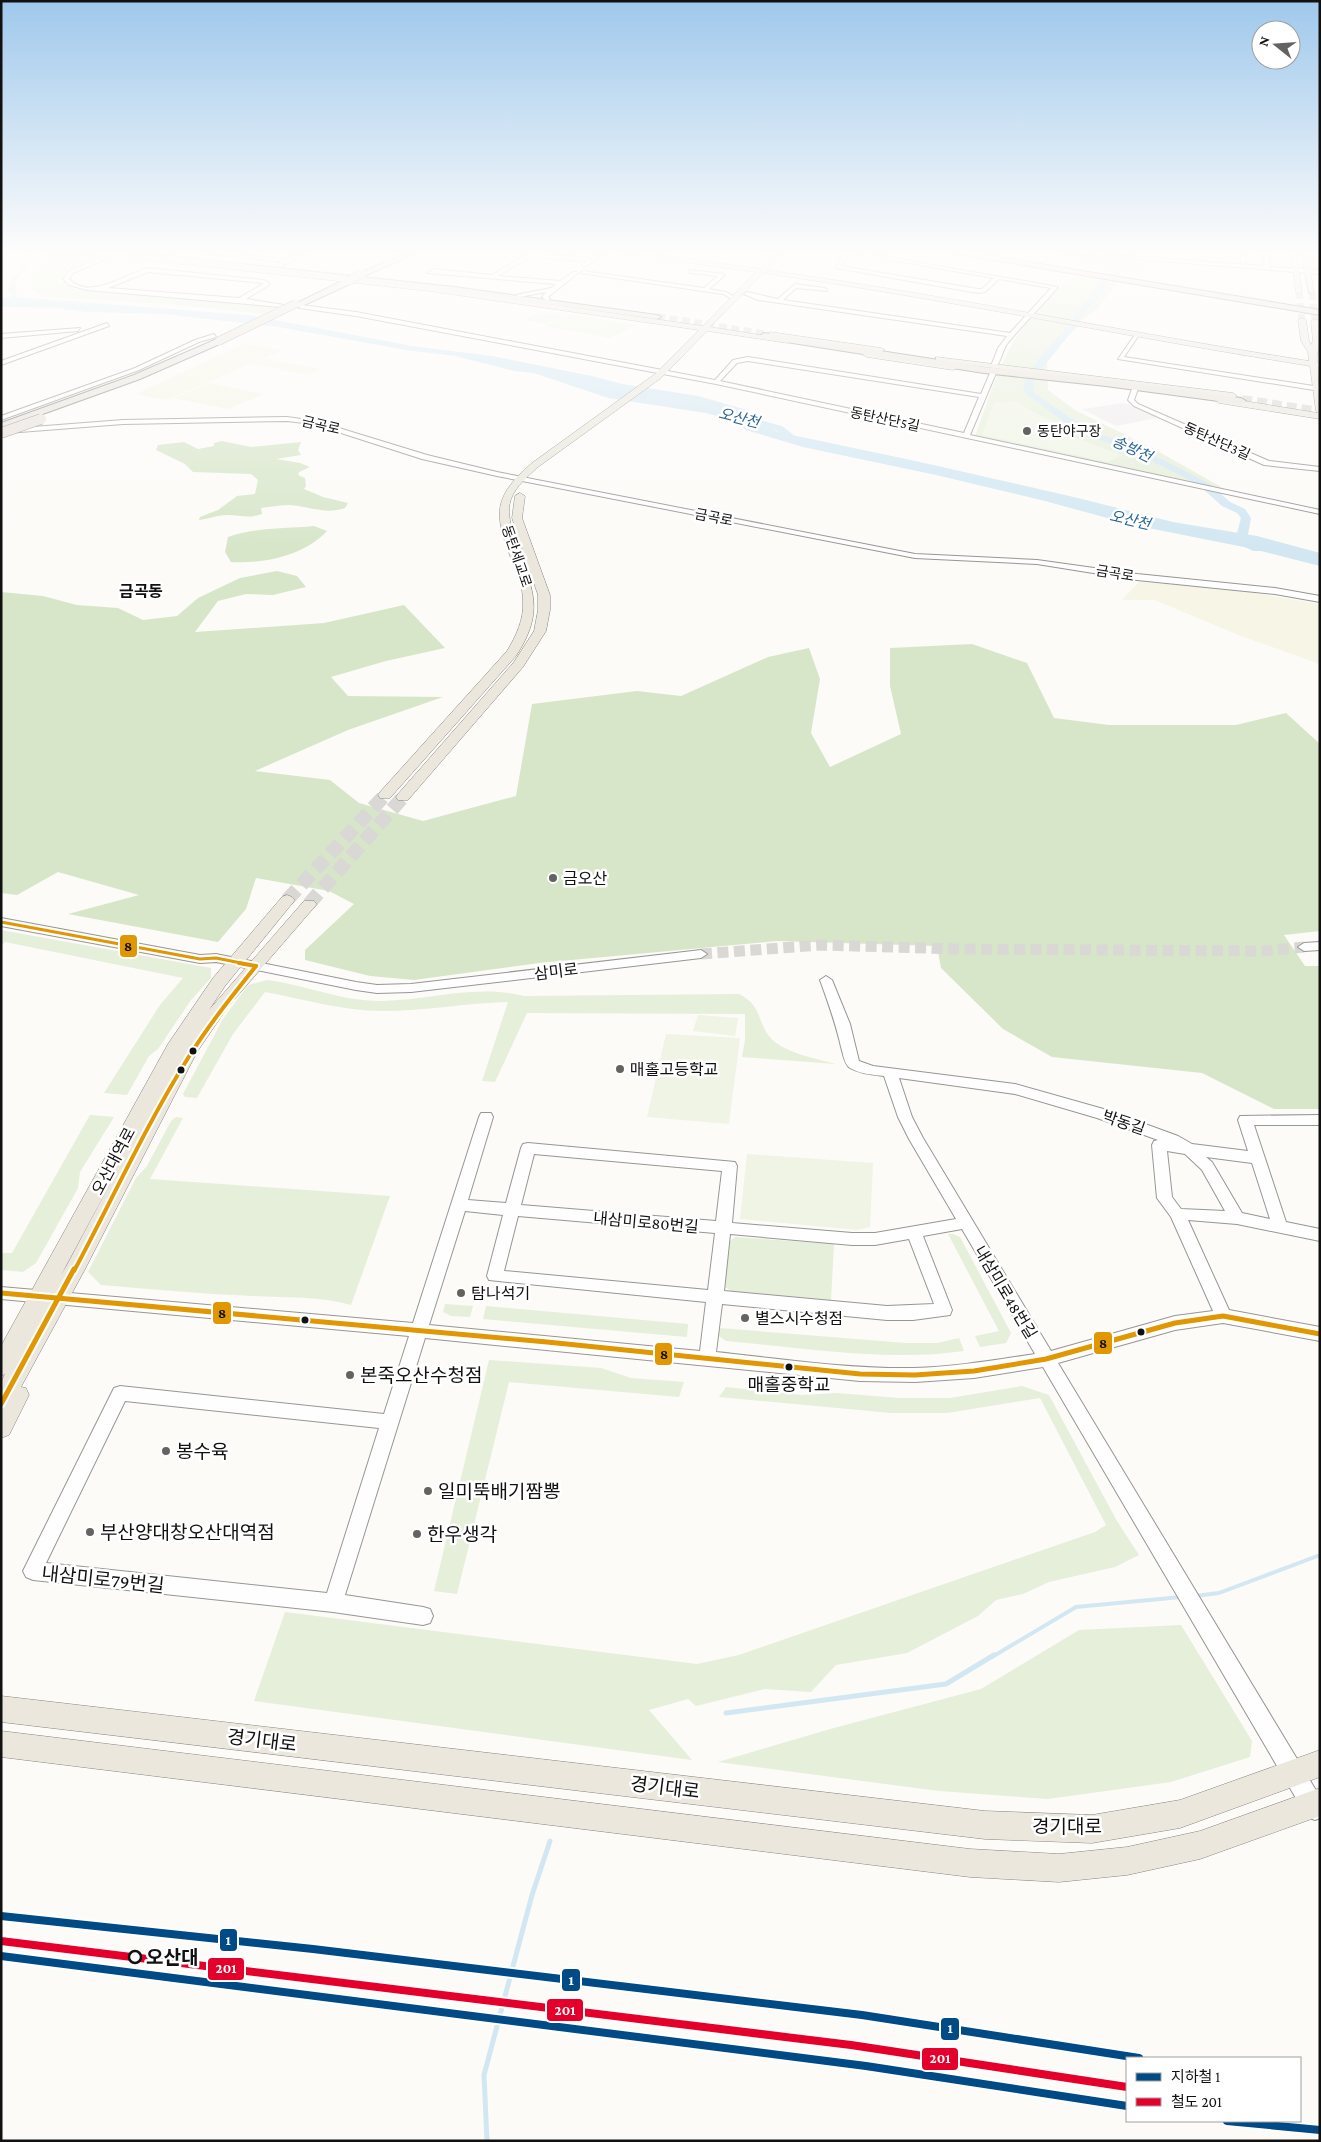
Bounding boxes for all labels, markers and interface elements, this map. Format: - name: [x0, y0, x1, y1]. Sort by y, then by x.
- north arrow: [1251, 20, 1301, 70]
- text: N: [1255, 34, 1273, 48]
- street label: 동탄산단5길: [849, 404, 921, 434]
- water label: 오산천: [717, 405, 763, 431]
- street label: 금곡로: [300, 413, 342, 437]
- street label: 동탄산단3길: [1181, 419, 1253, 463]
- place label: 동탄야구장: [1037, 423, 1102, 439]
- marker: 동탄야구장: [1021, 425, 1033, 437]
- water label: 송방천: [1110, 433, 1156, 466]
- street label: 금곡로: [694, 505, 735, 529]
- water label: 오산천: [1108, 508, 1154, 533]
- street label: 동탄세교로: [499, 523, 535, 589]
- street label: 금곡로: [1095, 562, 1135, 584]
- district label: 금곡동: [119, 583, 163, 600]
- place label: 금오산: [563, 870, 607, 887]
- marker: 금오산: [547, 872, 559, 884]
- line badge: 8: [119, 934, 138, 958]
- text: 8: [124, 938, 132, 954]
- street label: 삼미로: [533, 960, 579, 983]
- unlabelled marker: [188, 1046, 198, 1056]
- place label: 매홀고등학교: [630, 1061, 718, 1078]
- marker: 매홀고등학교: [614, 1063, 626, 1075]
- unlabelled marker: [176, 1065, 186, 1075]
- street label: 박동길: [1100, 1107, 1147, 1138]
- street label: 오산대역로: [89, 1125, 138, 1198]
- street label: 내삼미로80번길: [592, 1209, 699, 1236]
- street label: 내삼미로48번길: [971, 1243, 1040, 1342]
- place label: 탐나석기: [471, 1285, 530, 1302]
- marker: 탐나석기: [455, 1287, 467, 1299]
- line badge: 8: [212, 1301, 232, 1325]
- text: 8: [218, 1305, 226, 1321]
- place label: 별스시수청점: [755, 1310, 843, 1327]
- marker: 별스시수청점: [739, 1312, 751, 1324]
- unlabelled marker: [300, 1315, 310, 1325]
- unlabelled marker: [1136, 1327, 1146, 1337]
- line badge: 8: [1093, 1331, 1113, 1355]
- text: 8: [1099, 1335, 1107, 1351]
- line badge: 8: [654, 1342, 673, 1366]
- text: 8: [660, 1346, 668, 1362]
- marker: 매홀중학교: [784, 1362, 794, 1372]
- place label: 본죽오산수청점: [360, 1365, 482, 1386]
- marker: 본죽오산수청점: [344, 1369, 356, 1381]
- place label: 매홀중학교: [748, 1375, 830, 1395]
- place label: 봉수육: [176, 1441, 228, 1462]
- marker: 봉수육: [160, 1445, 172, 1457]
- place label: 일미뚝배기짬뽕: [438, 1481, 560, 1502]
- marker: 일미뚝배기짬뽕: [422, 1485, 434, 1497]
- place label: 부산양대창오산대역점: [100, 1522, 275, 1543]
- place label: 한우생각: [427, 1524, 497, 1545]
- marker: 부산양대창오산대역점: [84, 1526, 96, 1538]
- marker: 한우생각: [411, 1528, 423, 1540]
- street label: 내삼미로79번길: [41, 1563, 165, 1596]
- street label: 경기대로: [226, 1726, 298, 1755]
- street label: 경기대로: [629, 1773, 701, 1802]
- street label: 경기대로: [1032, 1816, 1102, 1837]
- line badge: 1: [219, 1928, 238, 1952]
- text: 1: [225, 1932, 231, 1948]
- place label: 오산대: [146, 1947, 198, 1968]
- marker: 오산대: [128, 1950, 142, 1964]
- line badge: 201: [207, 1957, 245, 1981]
- text: 201: [216, 1960, 236, 1976]
- line badge: 1: [561, 1968, 581, 1992]
- text: 1: [568, 1972, 574, 1988]
- line badge: 201: [546, 1998, 584, 2022]
- text: 201: [555, 2002, 575, 2018]
- line badge: 1: [940, 2017, 960, 2041]
- text: 1: [947, 2020, 953, 2036]
- line badge: 201: [921, 2047, 959, 2071]
- text: 201: [930, 2050, 950, 2066]
- legend: [1126, 2057, 1301, 2122]
- text: 지하철 1: [1171, 2069, 1220, 2085]
- text: 철도 201: [1171, 2094, 1222, 2110]

